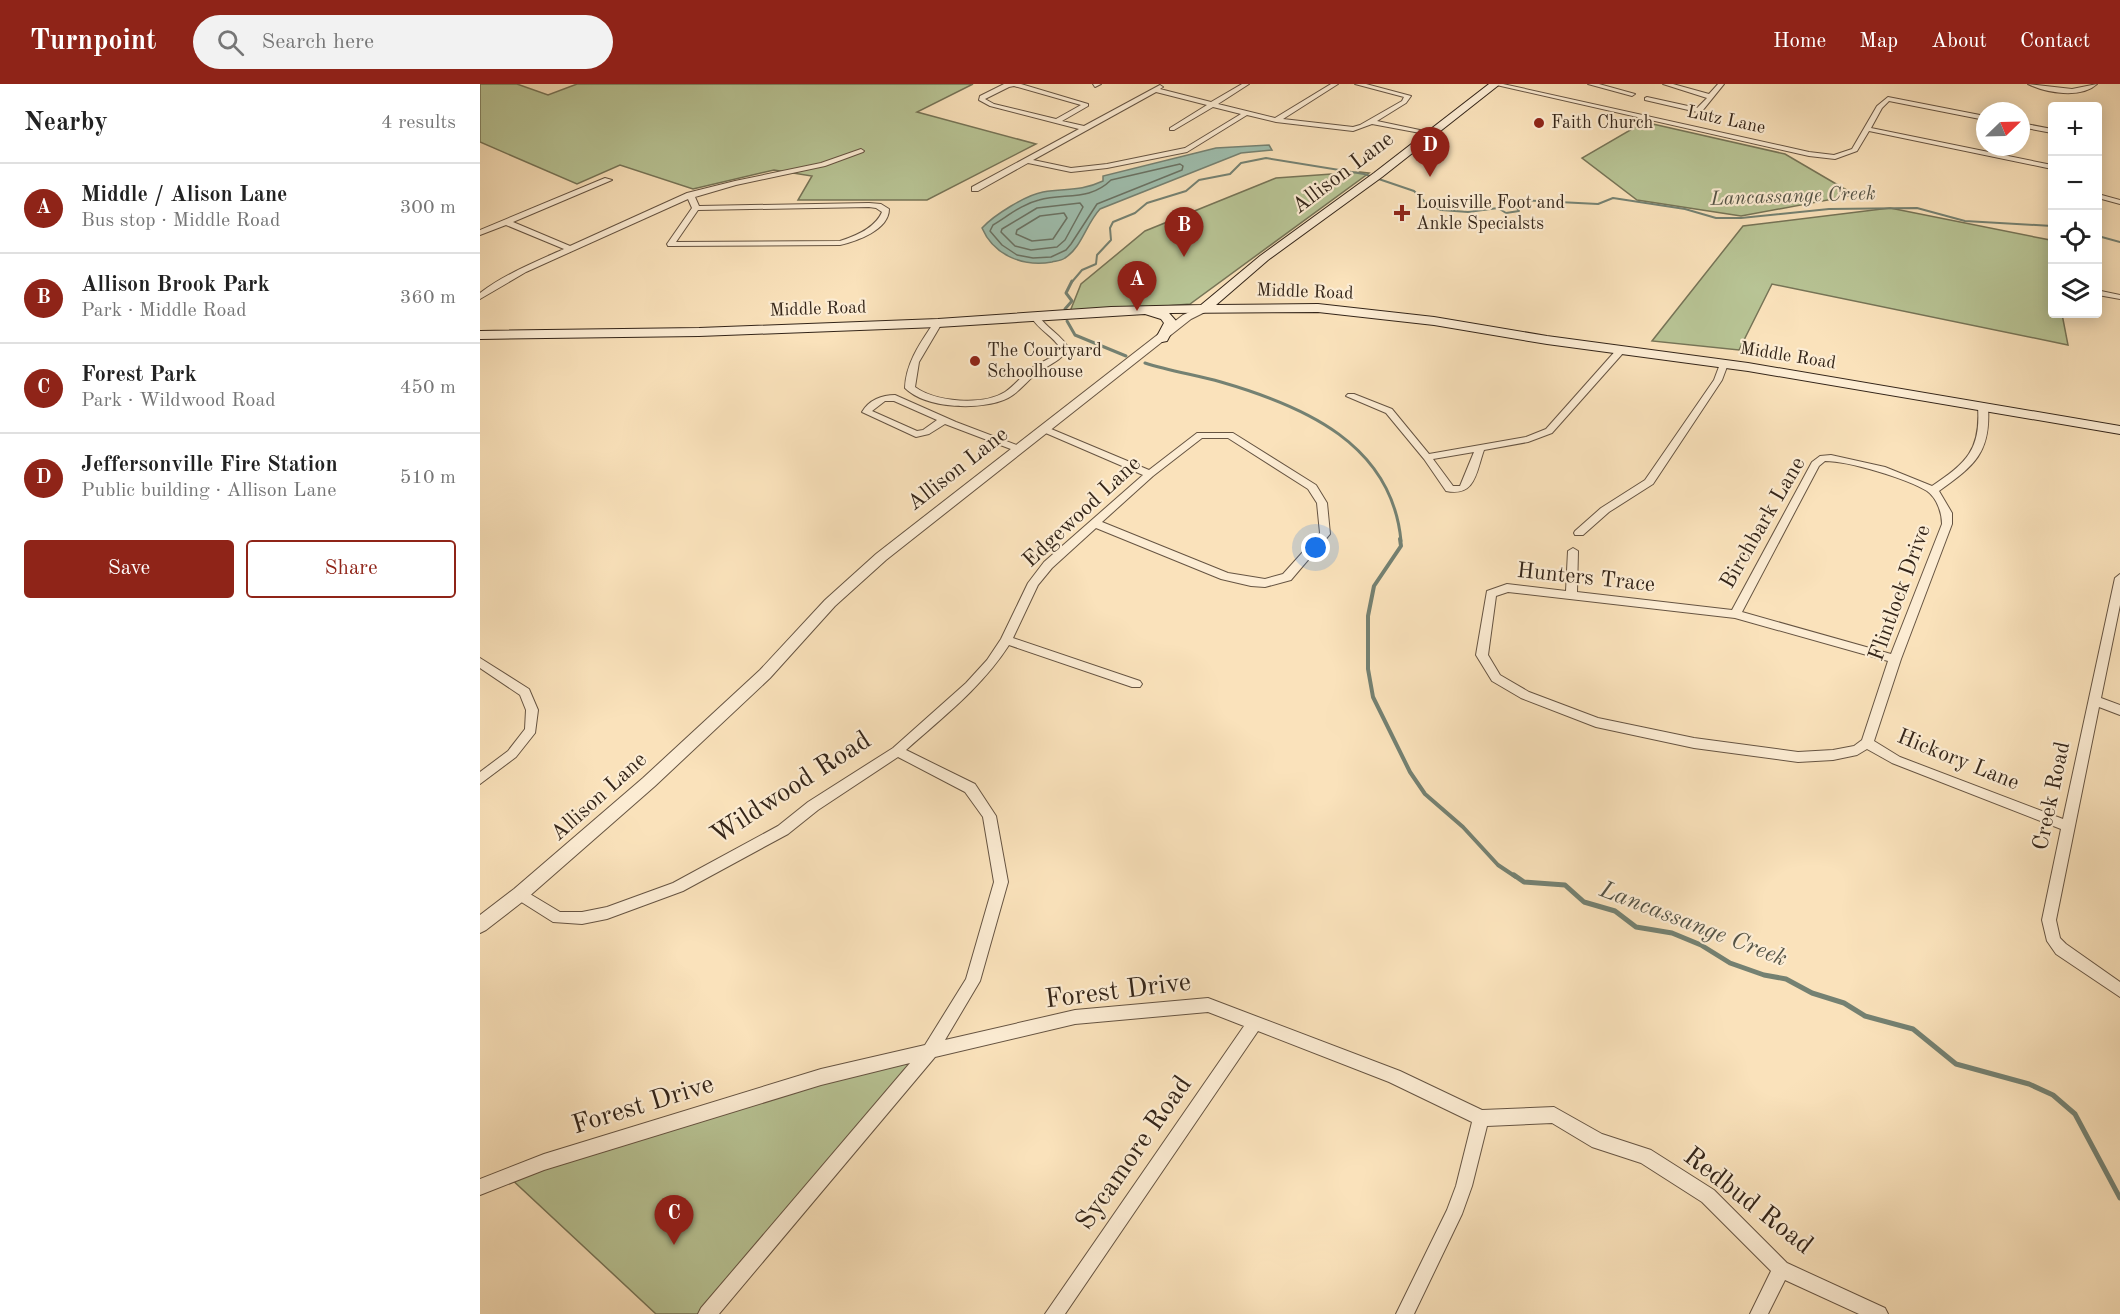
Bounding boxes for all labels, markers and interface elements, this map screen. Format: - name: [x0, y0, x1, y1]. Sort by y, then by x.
- search box: [193, 15, 613, 69]
- icon: search: [214, 26, 247, 59]
- text: Turnpoint: [30, 28, 157, 56]
- text: Search here: [262, 31, 374, 53]
- text: Home: [1773, 31, 1826, 52]
- text: Map: [1859, 31, 1898, 52]
- text: About: [1931, 31, 1987, 52]
- text: Contact: [2020, 31, 2090, 52]
- north arrow: [1976, 102, 2030, 156]
- map controls: [2048, 102, 2102, 318]
- button: +: [2048, 102, 2102, 156]
- street label: Lutz Lane: [1685, 103, 1767, 137]
- text: Nearby: [24, 110, 108, 136]
- text: 4 results: [381, 113, 456, 133]
- place label: Faith Church: [1551, 114, 1654, 132]
- marker: Faith Church: [1532, 116, 1546, 130]
- street label: Allison Lane: [1288, 128, 1398, 218]
- pin: D: [1410, 128, 1450, 177]
- button: −: [2048, 156, 2102, 210]
- text: Middle / Alison Lane: [81, 184, 288, 206]
- water label: Lancassange Creek: [1709, 184, 1876, 210]
- place label: Louisville Foot and Ankle Specialsts: [1416, 194, 1565, 233]
- text: A: [36, 198, 51, 218]
- text: 300 m: [400, 198, 456, 218]
- marker: Louisville Foot and Ankle Specialsts: [1393, 204, 1411, 222]
- pin: B: [1164, 208, 1204, 257]
- button: locate: [2048, 210, 2102, 264]
- text: Bus stop · Middle Road: [81, 211, 280, 231]
- pin: A: [1118, 262, 1156, 311]
- button: layers: [2048, 264, 2102, 318]
- text: Allison Brook Park: [81, 274, 270, 296]
- street label: Middle Road: [1256, 281, 1354, 303]
- text: B: [36, 288, 51, 308]
- text: 360 m: [400, 288, 456, 308]
- street label: Middle Road: [769, 298, 867, 320]
- text: Park · Middle Road: [81, 301, 247, 321]
- street label: Middle Road: [1739, 340, 1837, 372]
- place label: The Courtyard Schoolhouse: [987, 342, 1102, 381]
- marker: The Courtyard Schoolhouse: [968, 354, 982, 368]
- text: Forest Park: [81, 364, 197, 386]
- text: C: [37, 378, 50, 398]
- text: 450 m: [400, 378, 456, 398]
- text: Park · Wildwood Road: [81, 391, 276, 411]
- street label: Allison Lane: [904, 423, 1012, 515]
- street label: Edgewood Lane: [1019, 452, 1145, 572]
- street label: Birchbark Lane: [1716, 453, 1810, 593]
- text: Jeffersonville Fire Station: [81, 454, 338, 476]
- text: D: [36, 468, 51, 488]
- text: 510 m: [400, 468, 456, 488]
- text: Public building · Allison Lane: [81, 481, 336, 501]
- street label: Flintlock Drive: [1865, 522, 1935, 664]
- your location: [1301, 533, 1330, 562]
- button: Save: [24, 540, 234, 598]
- button: Share: [246, 540, 456, 598]
- street label: Hunters Trace: [1516, 560, 1656, 596]
- street label: Wildwood Road: [706, 726, 876, 850]
- street label: Hickory Lane: [1894, 726, 2022, 794]
- street label: Creek Road: [2030, 740, 2074, 852]
- street label: Allison Lane: [547, 748, 651, 846]
- water label: Lancassange Creek: [1595, 878, 1790, 972]
- street label: Forest Drive: [1044, 969, 1192, 1013]
- street label: Forest Drive: [569, 1071, 717, 1139]
- street label: Sycamore Road: [1071, 1071, 1197, 1235]
- street label: Redbud Road: [1678, 1142, 1818, 1260]
- pin: C: [654, 1196, 694, 1245]

